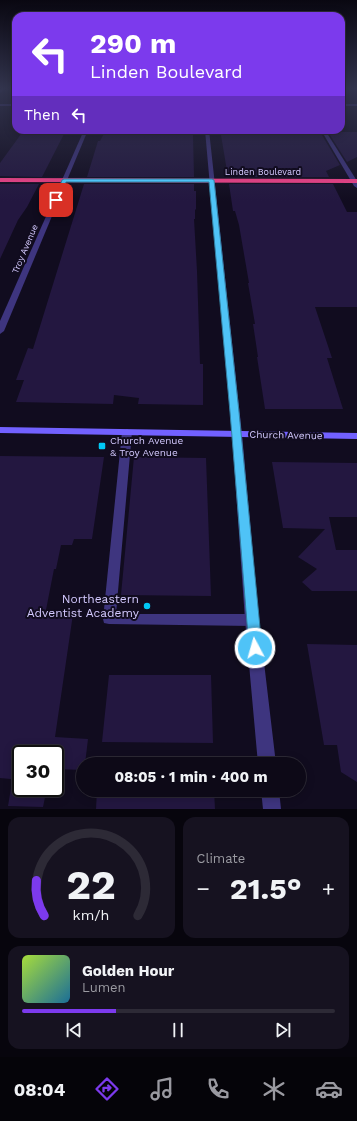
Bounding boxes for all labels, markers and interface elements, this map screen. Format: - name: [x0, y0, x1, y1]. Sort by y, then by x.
- text: 290 m: [90, 27, 176, 60]
- icon: left: [24, 28, 76, 80]
- text: Linden Boulevard: [90, 61, 243, 82]
- icon: left: [68, 104, 90, 126]
- text: Then: [24, 106, 60, 124]
- street label: Linden Boulevard: [225, 167, 301, 177]
- pin: [39, 183, 73, 217]
- icon: arrive: [45, 189, 67, 211]
- street label: Troy Avenue: [10, 223, 40, 275]
- street label: Church Avenue: [249, 429, 323, 441]
- place label: Church Avenue & Troy Avenue: [110, 435, 184, 458]
- marker: Church Avenue & Troy Avenue: [97, 441, 107, 451]
- place label: Northeastern Adventist Academy: [27, 592, 140, 620]
- marker: Northeastern Adventist Academy: [142, 601, 152, 611]
- position arrow: [234, 627, 276, 669]
- speed limit sign: 30: [12, 745, 64, 797]
- text: 08:05 · 1 min · 400 m: [114, 768, 268, 786]
- text: Climate: [197, 851, 245, 866]
- text: 22: [66, 859, 116, 908]
- text: 21.5°: [230, 871, 302, 906]
- text: −: [197, 876, 210, 901]
- text: +: [322, 876, 335, 901]
- text: km/h: [73, 906, 110, 922]
- text: Golden Hour: [82, 962, 174, 980]
- text: Lumen: [82, 980, 126, 995]
- icon: previous: [63, 1019, 85, 1041]
- icon: pause: [167, 1019, 189, 1041]
- icon: next: [272, 1019, 294, 1041]
- icon: directions: [93, 1075, 121, 1103]
- icon: music: [148, 1075, 176, 1103]
- icon: phone: [204, 1075, 232, 1103]
- icon: climate: [260, 1075, 288, 1103]
- icon: car: [315, 1075, 343, 1103]
- text: 08:04: [14, 1079, 65, 1100]

